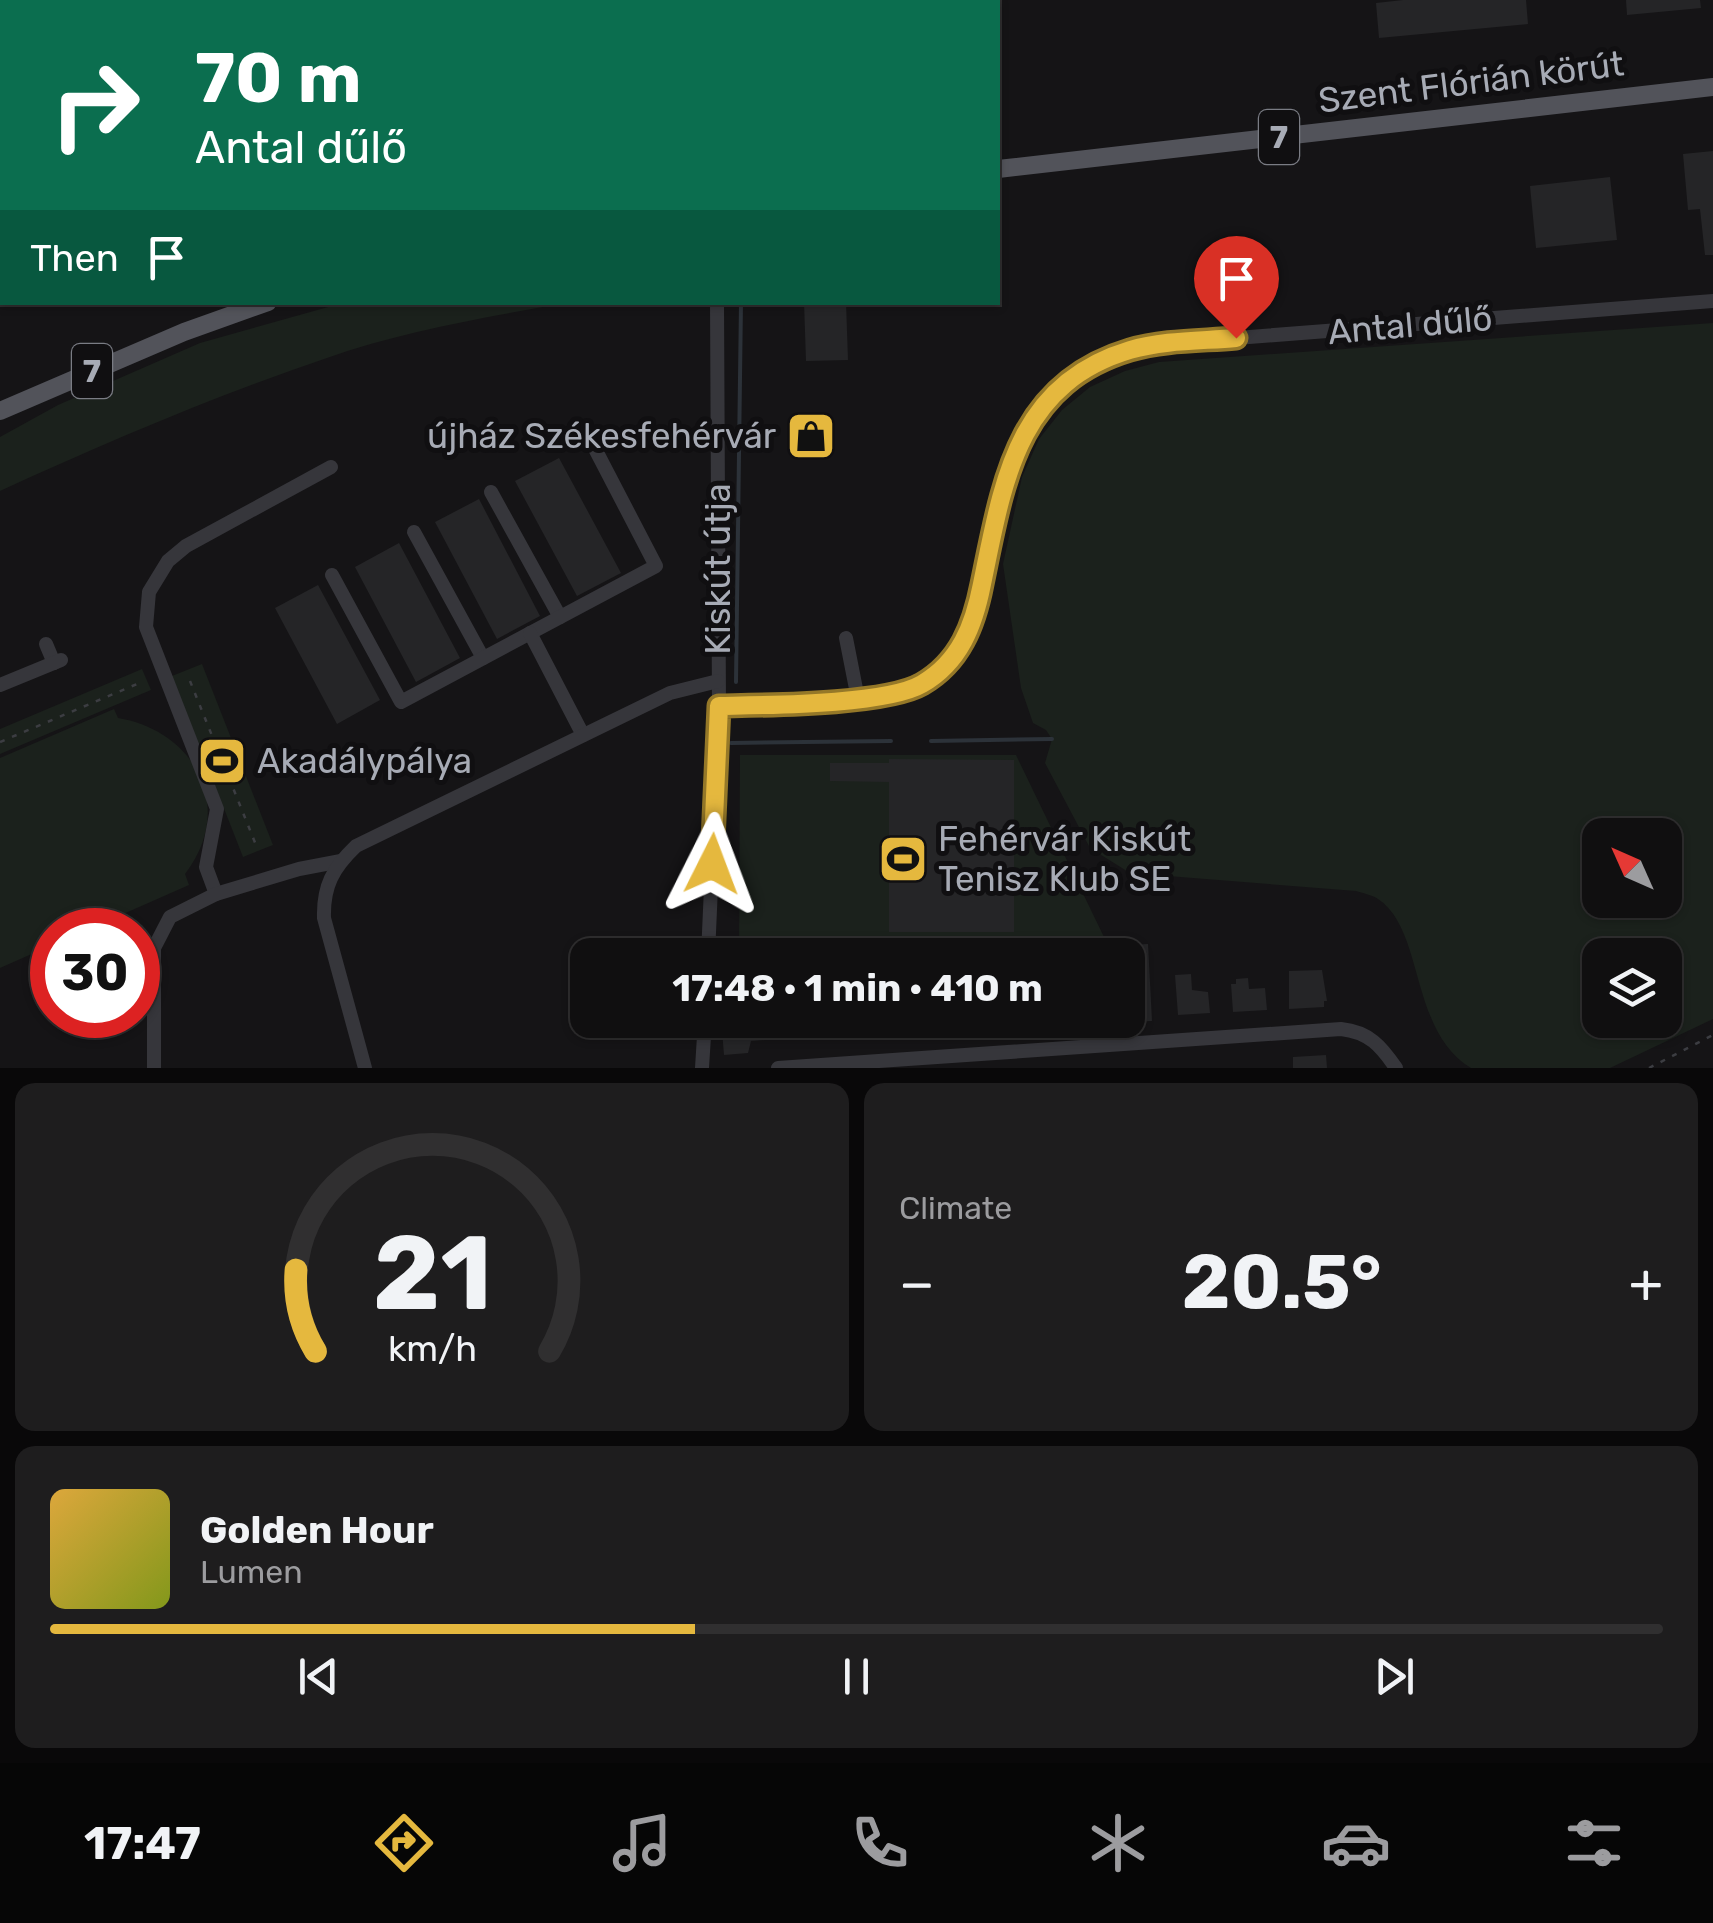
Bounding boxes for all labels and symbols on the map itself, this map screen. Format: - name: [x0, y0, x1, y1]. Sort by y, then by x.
- street label: Szent Flórián körút: [1316, 42, 1626, 122]
- road number: 7: [1259, 110, 1299, 164]
- pin: [1194, 236, 1279, 339]
- street label: Antal dűlő: [1326, 297, 1494, 353]
- road number: 7: [72, 344, 112, 398]
- shop icon: újház Székesfehérvár: [785, 410, 837, 462]
- place label: újház Székesfehérvár: [427, 415, 776, 457]
- street label: Kiskút útja: [697, 483, 739, 655]
- sports icon: Akadálypálya: [196, 735, 248, 787]
- place label: Akadálypálya: [257, 740, 472, 782]
- position arrow: [660, 812, 764, 916]
- place label: Fehérvár Kiskút Tenisz Klub SE: [938, 818, 1191, 900]
- north arrow: [1582, 818, 1682, 918]
- sports icon: Fehérvár Kiskút Tenisz Klub SE: [877, 833, 929, 885]
- speed limit sign: 30: [30, 908, 160, 1038]

